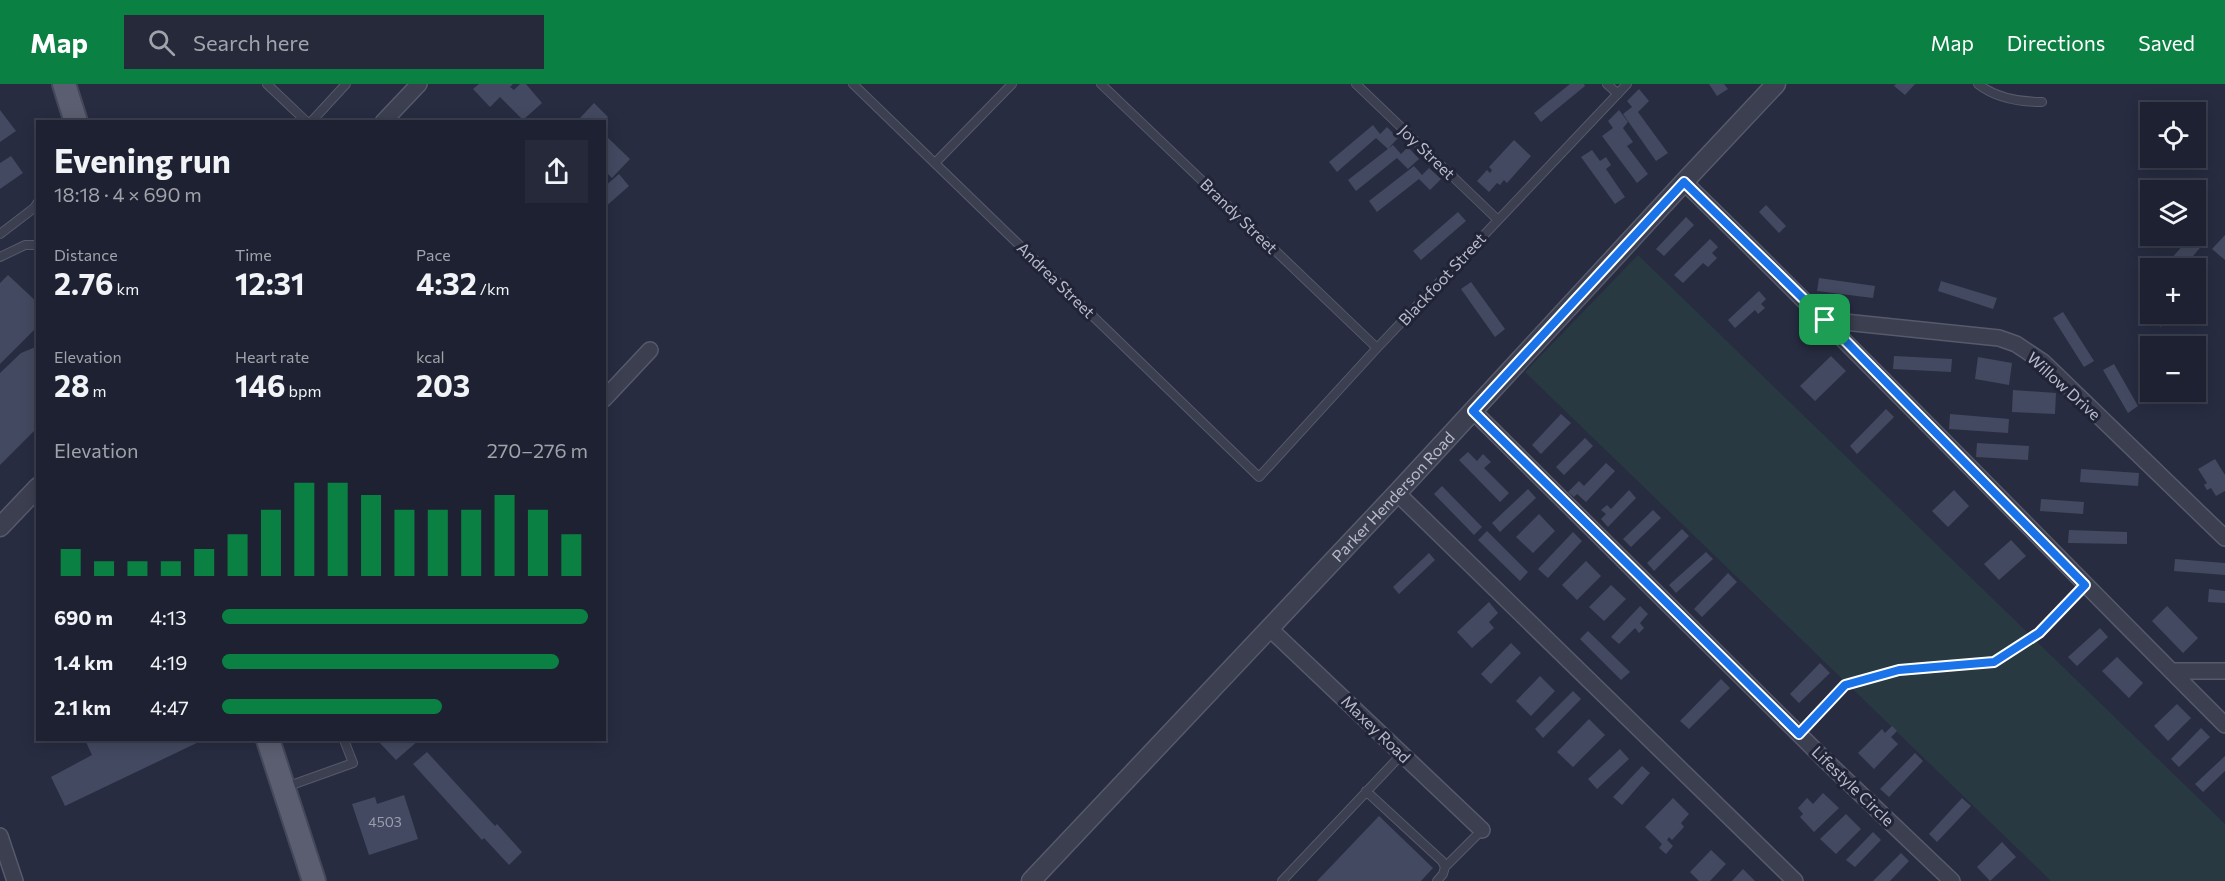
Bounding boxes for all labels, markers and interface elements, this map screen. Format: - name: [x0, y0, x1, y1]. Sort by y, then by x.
- search box: [124, 15, 544, 69]
- text: Map: [30, 25, 88, 59]
- icon: search: [145, 26, 178, 59]
- text: Search here: [193, 29, 309, 56]
- text: Map: [1931, 30, 1974, 55]
- text: Directions: [2007, 30, 2105, 55]
- text: Saved: [2138, 30, 2195, 55]
- map controls: [2140, 102, 2206, 402]
- button: locate: [2140, 102, 2206, 168]
- street label: Joy Street: [1395, 120, 1460, 183]
- text: Evening run: [54, 139, 231, 180]
- button: share: [525, 140, 588, 203]
- street label: Brandy Street: [1197, 174, 1282, 257]
- button: layers: [2140, 180, 2206, 246]
- text: 18:18 · 4 × 690 m: [54, 182, 202, 206]
- street label: Blackfoot Street: [1394, 228, 1490, 329]
- street label: Andrea Street: [1014, 238, 1099, 322]
- text: Distance: [54, 245, 118, 264]
- text: Time: [235, 245, 272, 264]
- text: Pace: [416, 245, 451, 264]
- button: +: [2140, 258, 2206, 324]
- text: 2.76: [54, 264, 114, 301]
- text: 12:31: [235, 264, 305, 301]
- text: 4:32: [416, 264, 477, 301]
- text: km: [114, 279, 139, 298]
- text: /km: [477, 279, 510, 298]
- pin: [1799, 294, 1850, 345]
- icon: arrive: [1808, 303, 1841, 336]
- button: −: [2140, 336, 2206, 402]
- text: Elevation: [54, 347, 122, 366]
- text: Heart rate: [235, 347, 309, 366]
- text: kcal: [416, 347, 445, 366]
- street label: Willow Drive: [2024, 348, 2105, 424]
- text: 28: [54, 366, 89, 403]
- text: 146: [235, 366, 286, 403]
- text: 203: [416, 366, 470, 403]
- text: m: [89, 381, 106, 400]
- text: bpm: [286, 381, 321, 400]
- street label: Parker Henderson Road: [1327, 427, 1458, 565]
- text: Elevation: [54, 438, 139, 462]
- text: 270–276 m: [487, 438, 588, 462]
- text: 690 m: [54, 605, 113, 629]
- text: 4:13: [150, 605, 187, 629]
- text: 1.4 km: [54, 650, 113, 674]
- text: 4:19: [150, 650, 187, 674]
- street label: Maxey Road: [1338, 691, 1415, 766]
- text: 2.1 km: [54, 695, 111, 719]
- text: 4:47: [150, 695, 189, 719]
- street label: Lifestyle Circle: [1808, 742, 1898, 830]
- house number: 4503: [368, 813, 402, 830]

